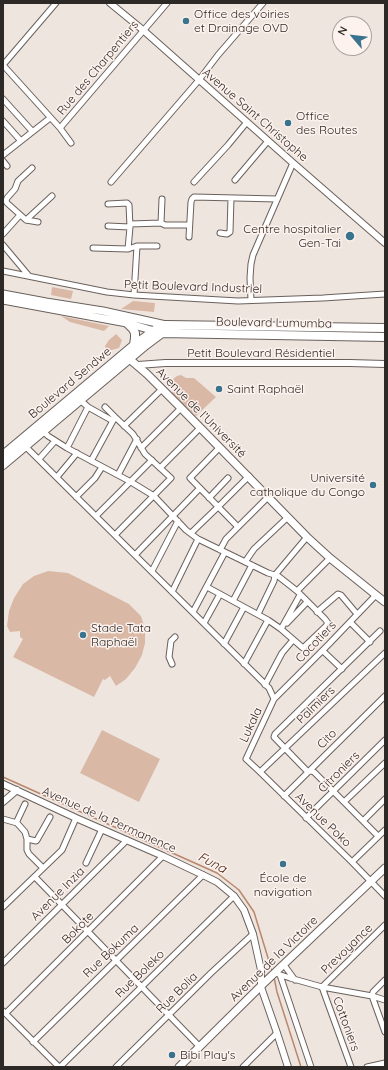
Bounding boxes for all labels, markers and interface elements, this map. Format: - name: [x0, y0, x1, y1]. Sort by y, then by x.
- place label: Office des voiries et Drainage OVD: [194, 7, 289, 35]
- marker: Office des voiries et Drainage OVD: [181, 16, 191, 26]
- north arrow: [332, 16, 372, 56]
- street label: Rue des Charpentiers: [54, 18, 142, 118]
- text: N: [334, 24, 350, 38]
- street label: Avenue Saint Christophe: [199, 65, 311, 165]
- place label: Office des Routes: [296, 109, 357, 137]
- marker: Office des Routes: [283, 118, 293, 128]
- place label: Centre hospitalier Gen-Tai: [243, 222, 341, 250]
- marker: Centre hospitalier Gen-Tai: [344, 230, 356, 242]
- street label: Petit Boulevard Industriel: [124, 277, 262, 297]
- street label: Boulevard Lumumba: [216, 315, 332, 331]
- street label: Boulevard Sendwe: [26, 344, 114, 422]
- street label: Petit Boulevard Résidentiel: [187, 346, 335, 360]
- street label: Avenue de l’Université: [153, 365, 249, 461]
- place label: Saint Raphaël: [227, 382, 304, 396]
- marker: Saint Raphaël: [214, 384, 224, 394]
- place label: Université catholique du Congo: [250, 471, 365, 499]
- marker: Université catholique du Congo: [368, 480, 378, 490]
- street label: Cocotiers: [293, 618, 339, 666]
- place label: Stade Tata Raphaël: [91, 621, 151, 649]
- marker: Stade Tata Raphaël: [78, 630, 88, 640]
- street label: Palmiers: [294, 683, 338, 727]
- street label: Lukala: [237, 705, 265, 745]
- street label: Cito: [314, 726, 340, 752]
- street label: Citroniers: [315, 748, 363, 796]
- street label: Avenue de la Permanence: [40, 784, 178, 856]
- street label: Avenue Poko: [292, 790, 354, 850]
- water label: Funa: [195, 849, 229, 877]
- marker: École de navigation: [278, 859, 288, 869]
- street label: Avenue Inzia: [28, 864, 88, 924]
- place label: École de navigation: [254, 871, 312, 899]
- street label: Bokote: [59, 909, 97, 947]
- street label: Avenue de la Victoire: [227, 913, 321, 1005]
- street label: Rue Bokuma: [80, 921, 142, 981]
- street label: Prevoyance: [318, 921, 376, 977]
- street label: Rue Boleko: [112, 947, 168, 1001]
- street label: Rue Bolia: [153, 969, 201, 1017]
- street label: Cottoniers: [329, 995, 363, 1053]
- place label: Bibi Play's: [180, 1048, 235, 1062]
- marker: Bibi Play's: [167, 1050, 177, 1060]

